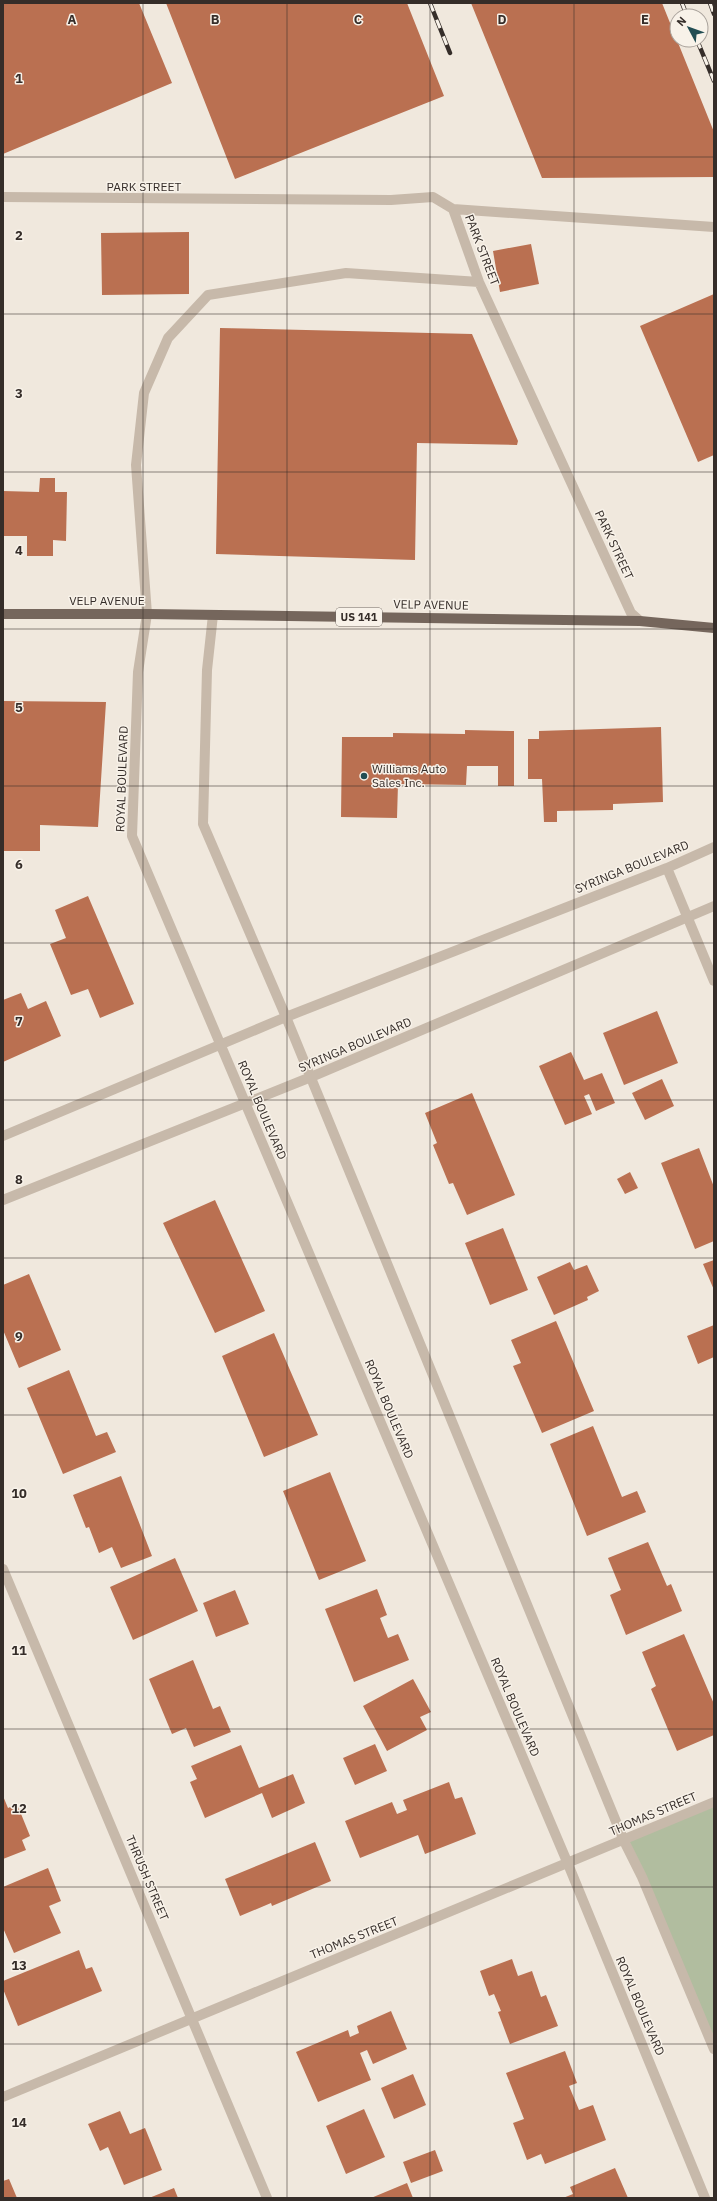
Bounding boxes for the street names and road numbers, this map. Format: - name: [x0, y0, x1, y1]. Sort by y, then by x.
- street label: PARK STREET: [107, 179, 182, 194]
- street label: PARK STREET: [462, 212, 503, 288]
- street label: PARK STREET: [592, 508, 637, 582]
- street label: VELP AVENUE: [69, 593, 145, 608]
- street label: VELP AVENUE: [393, 596, 469, 613]
- road number: US 141: [336, 608, 382, 626]
- street label: ROYAL BOULEVARD: [112, 726, 131, 832]
- street label: SYRINGA BOULEVARD: [573, 837, 691, 896]
- street label: SYRINGA BOULEVARD: [296, 1014, 414, 1075]
- street label: ROYAL BOULEVARD: [235, 1058, 290, 1162]
- street label: ROYAL BOULEVARD: [362, 1357, 417, 1461]
- street label: ROYAL BOULEVARD: [488, 1655, 543, 1759]
- street label: THOMAS STREET: [607, 1788, 699, 1839]
- street label: THRUSH STREET: [123, 1833, 172, 1923]
- street label: THOMAS STREET: [308, 1913, 400, 1962]
- street label: ROYAL BOULEVARD: [613, 1954, 668, 2058]

